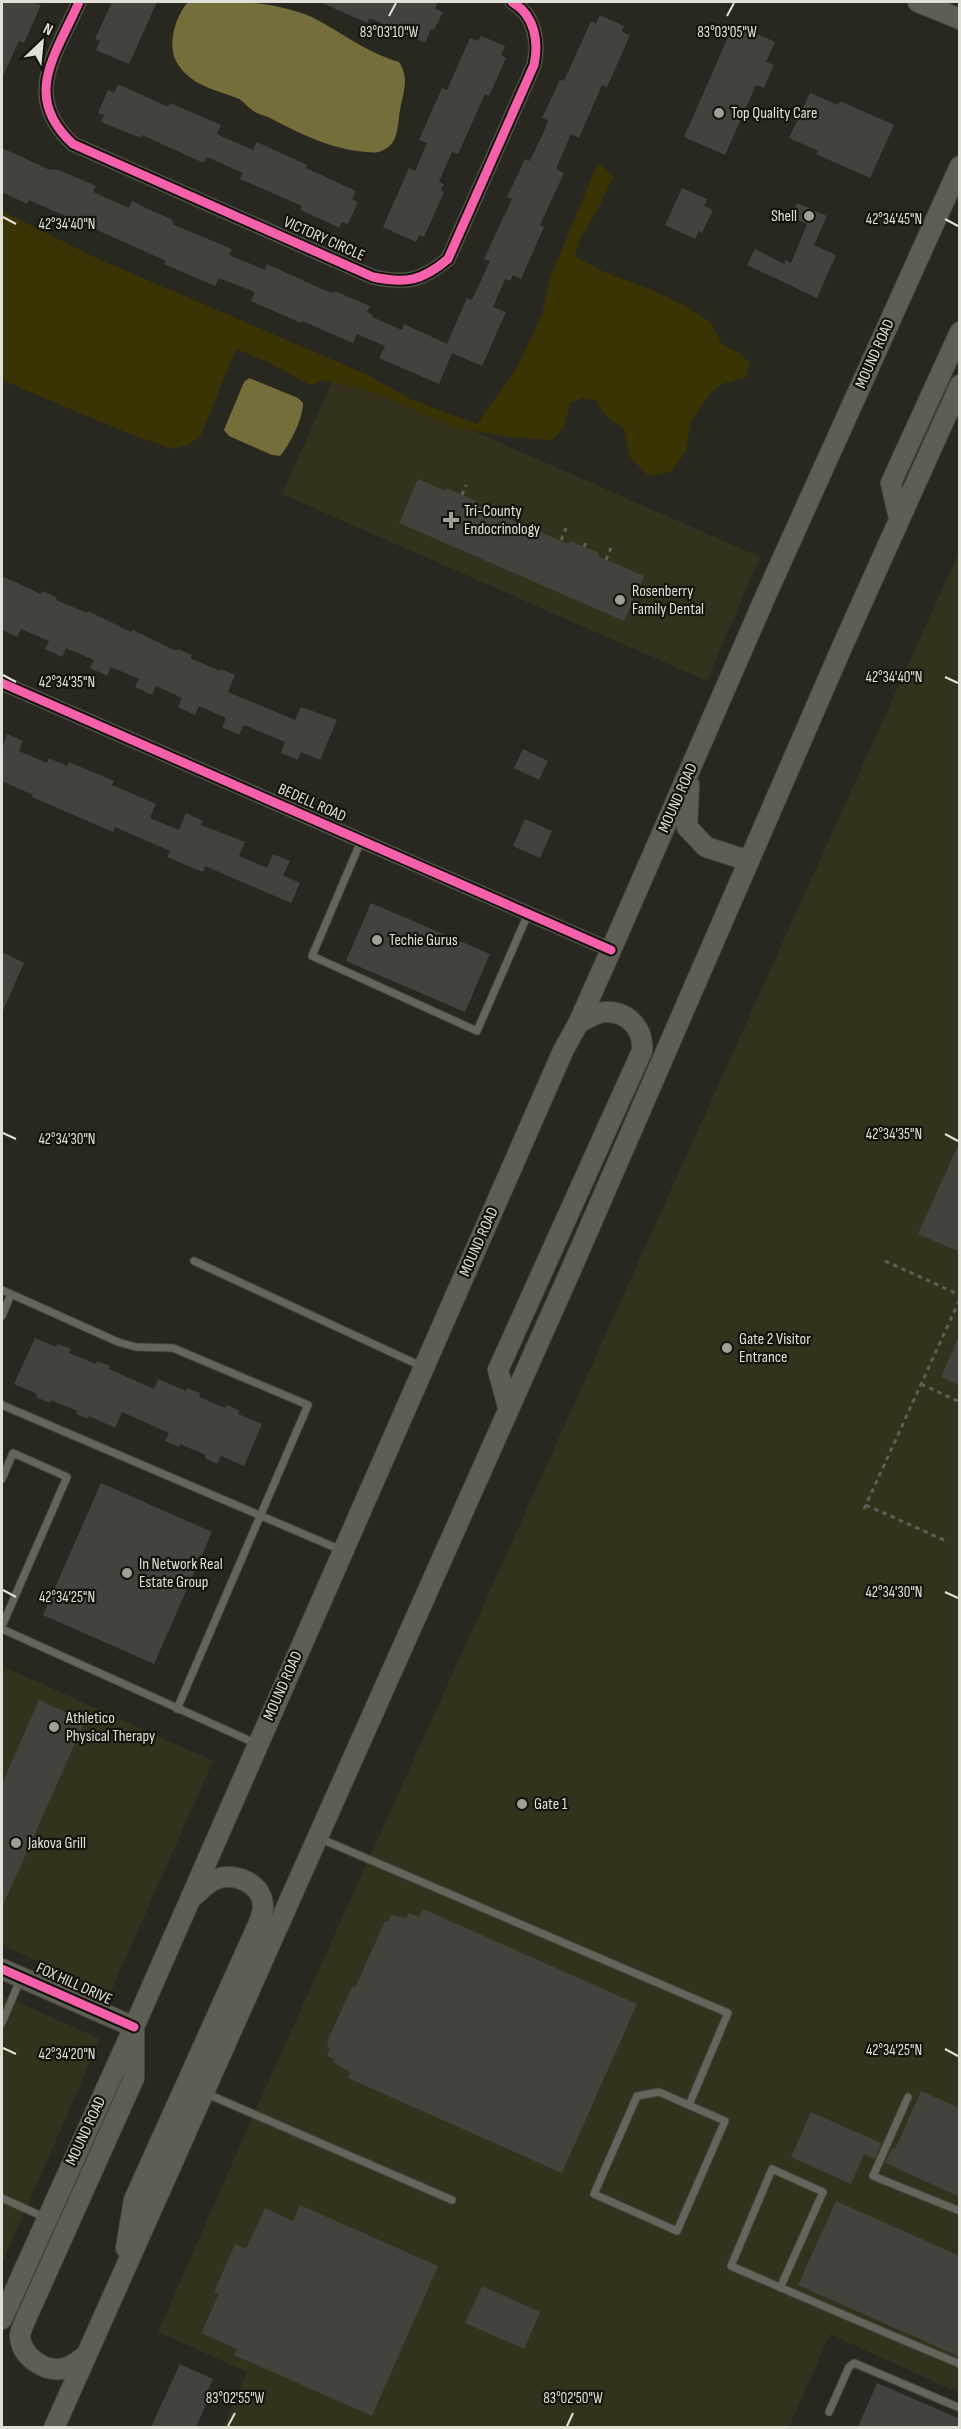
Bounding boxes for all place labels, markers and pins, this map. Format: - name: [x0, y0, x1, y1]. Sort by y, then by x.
- place label: Top Quality Care: [731, 104, 817, 123]
- marker: Top Quality Care: [712, 106, 726, 120]
- place label: Shell: [771, 207, 797, 226]
- marker: Shell: [802, 209, 816, 223]
- place label: Tri-County Endocrinology: [464, 502, 540, 539]
- marker: Tri-County Endocrinology: [442, 511, 460, 529]
- place label: Rosenberry Family Dental: [632, 582, 704, 619]
- marker: Rosenberry Family Dental: [613, 593, 627, 607]
- place label: Techie Gurus: [389, 931, 458, 950]
- marker: Techie Gurus: [370, 933, 384, 947]
- place label: Gate 2 Visitor Entrance: [739, 1330, 811, 1367]
- marker: Gate 2 Visitor Entrance: [720, 1341, 734, 1355]
- place label: In Network Real Estate Group: [139, 1555, 223, 1592]
- marker: In Network Real Estate Group: [120, 1566, 134, 1580]
- place label: Athletico Physical Therapy: [65, 1709, 155, 1746]
- marker: Athletico Physical Therapy: [47, 1720, 61, 1734]
- place label: Gate 1: [534, 1795, 568, 1814]
- marker: Gate 1: [515, 1797, 529, 1811]
- place label: Jakova Grill: [27, 1834, 86, 1853]
- marker: Jakova Grill: [9, 1836, 23, 1850]

